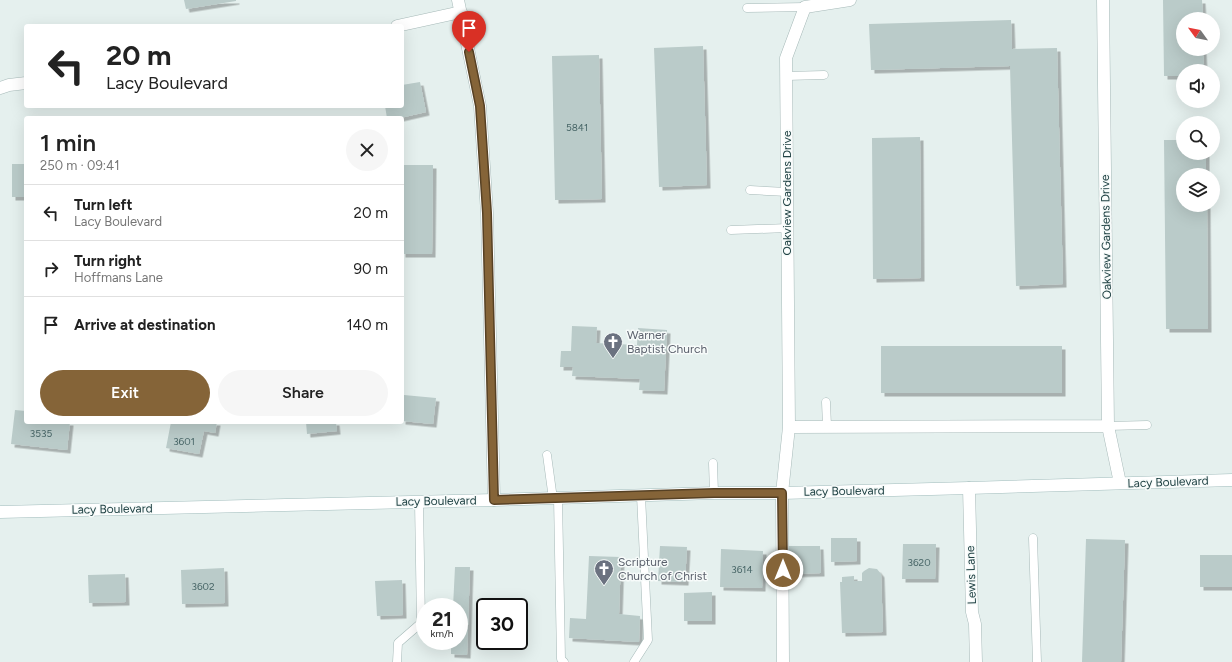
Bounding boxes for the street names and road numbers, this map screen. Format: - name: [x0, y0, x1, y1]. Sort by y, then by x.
- street label: Oakview Gardens Drive: [780, 130, 794, 255]
- street label: Oakview Gardens Drive: [1098, 174, 1114, 300]
- street label: Lacy Boulevard: [1127, 474, 1209, 490]
- street label: Lacy Boulevard: [803, 483, 885, 499]
- street label: Lacy Boulevard: [395, 493, 477, 509]
- street label: Lacy Boulevard: [71, 501, 153, 517]
- street label: Lewis Lane: [963, 545, 979, 605]

